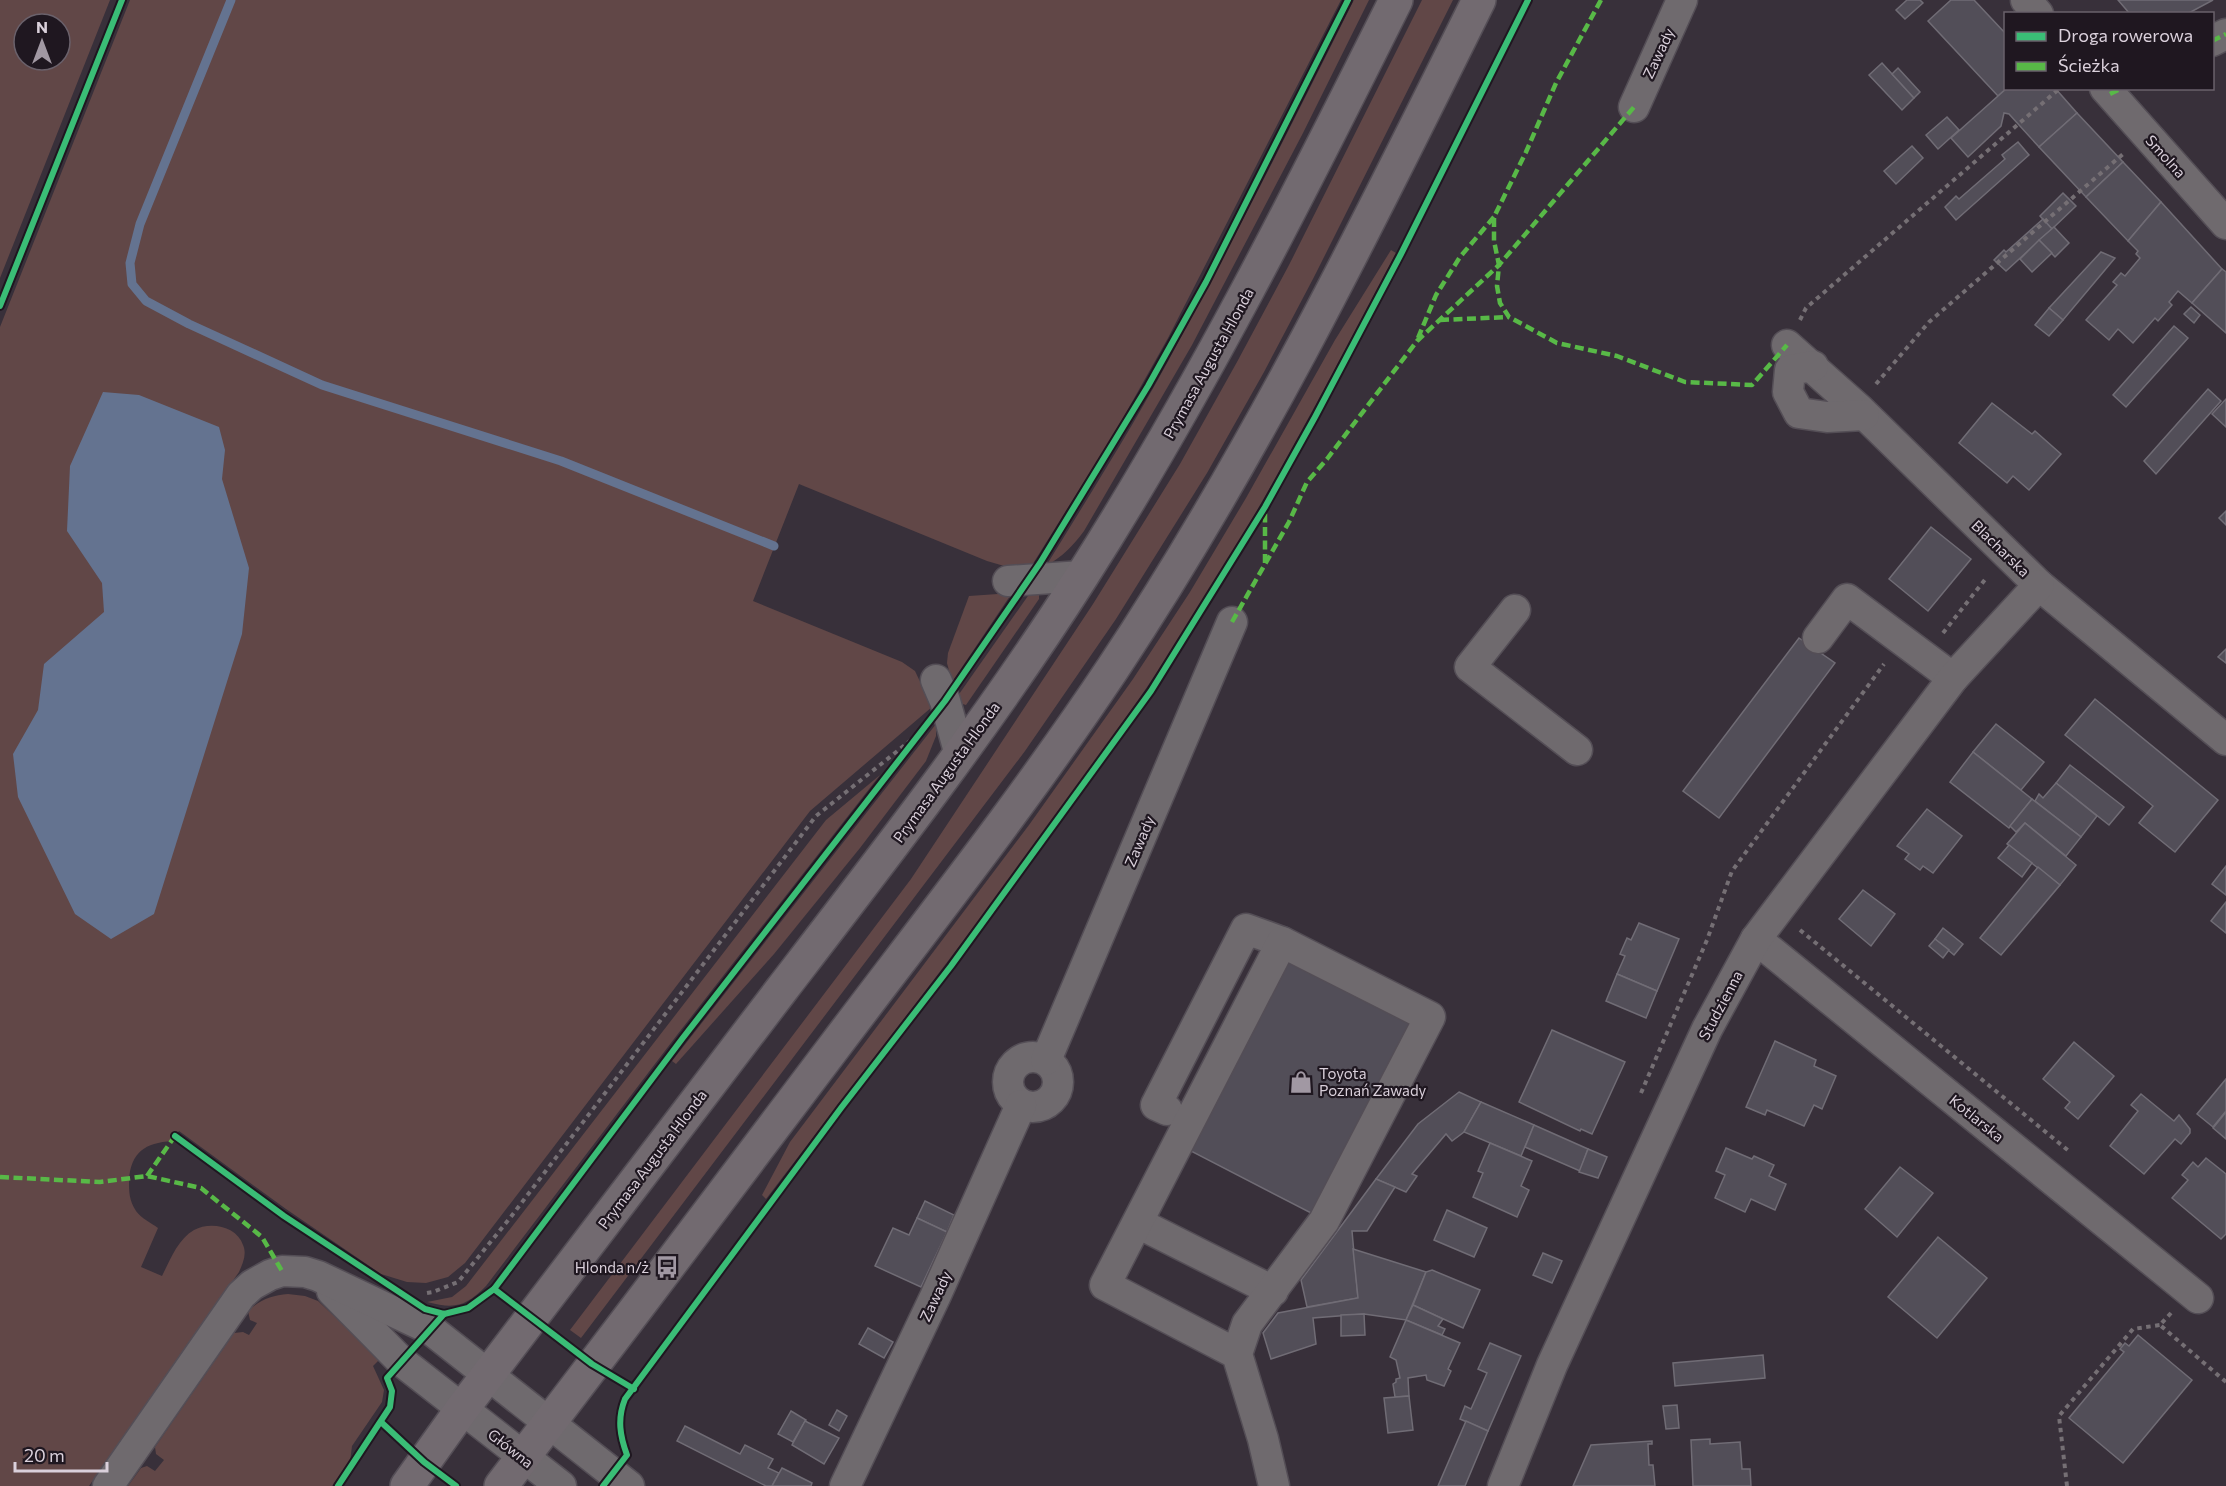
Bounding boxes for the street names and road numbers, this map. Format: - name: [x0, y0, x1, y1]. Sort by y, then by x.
- street label: Zawady: [1638, 25, 1678, 81]
- street label: Smolna: [2142, 131, 2190, 181]
- street label: Prymasa Augusta Hlonda: [1159, 285, 1257, 441]
- street label: Blacharska: [1968, 516, 2034, 580]
- street label: Prymasa Augusta Hlonda: [889, 698, 1003, 846]
- street label: Zawady: [1120, 812, 1158, 869]
- street label: Studzienna: [1694, 967, 1746, 1043]
- street label: Prymasa Augusta Hlonda: [594, 1086, 710, 1232]
- street label: Kotlarska: [1946, 1091, 2008, 1145]
- street label: Zawady: [915, 1268, 955, 1324]
- street label: Główna: [485, 1425, 537, 1471]

